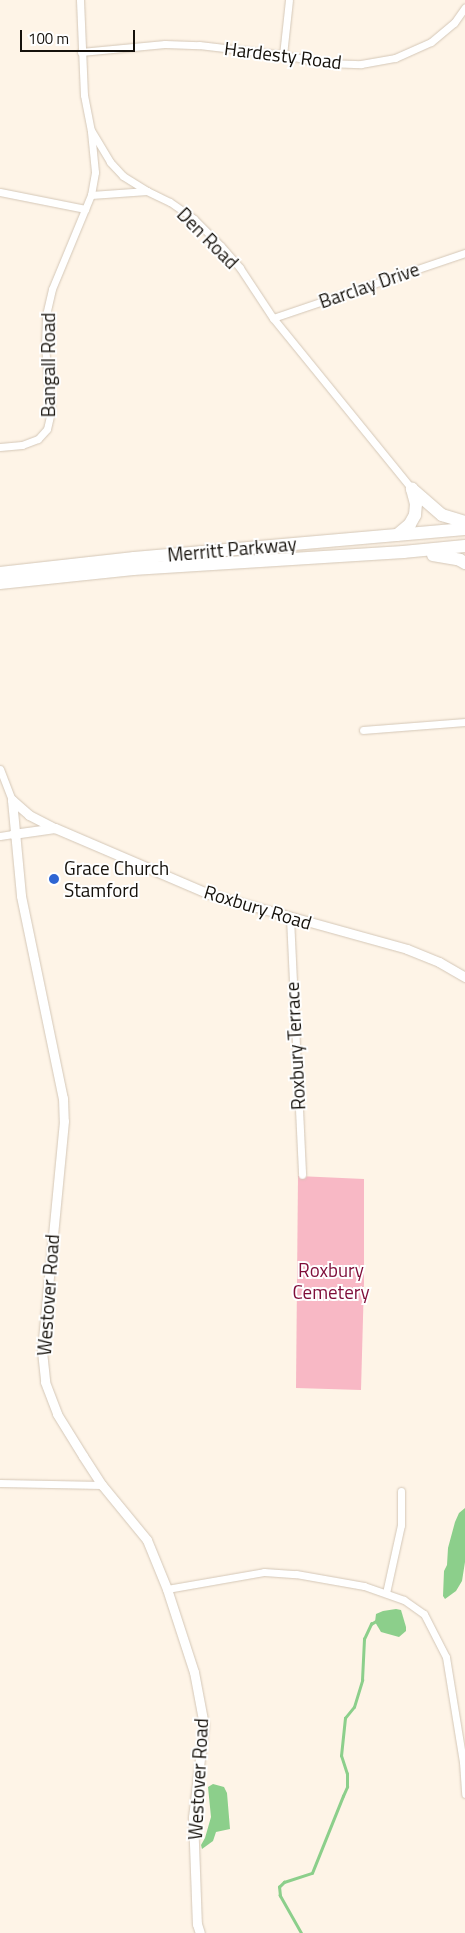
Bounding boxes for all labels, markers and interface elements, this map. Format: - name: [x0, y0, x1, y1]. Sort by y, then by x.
- scale bar: [22, 20, 138, 52]
- text: 100 m: [28, 27, 69, 50]
- street label: Hardesty Road: [223, 36, 343, 74]
- street label: Den Road: [173, 203, 243, 273]
- street label: Barclay Drive: [316, 257, 422, 313]
- street label: Bangall Road: [37, 313, 59, 417]
- street label: Merritt Parkway: [166, 532, 298, 566]
- place label: Grace Church Stamford: [64, 857, 169, 901]
- marker: Grace Church Stamford: [48, 873, 60, 885]
- street label: Roxbury Road: [202, 880, 314, 934]
- street label: Roxbury Terrace: [280, 981, 310, 1111]
- street label: Westover Road: [32, 1233, 64, 1357]
- park label: Roxbury Cemetery: [292, 1259, 370, 1303]
- street label: Westover Road: [183, 1718, 213, 1840]

